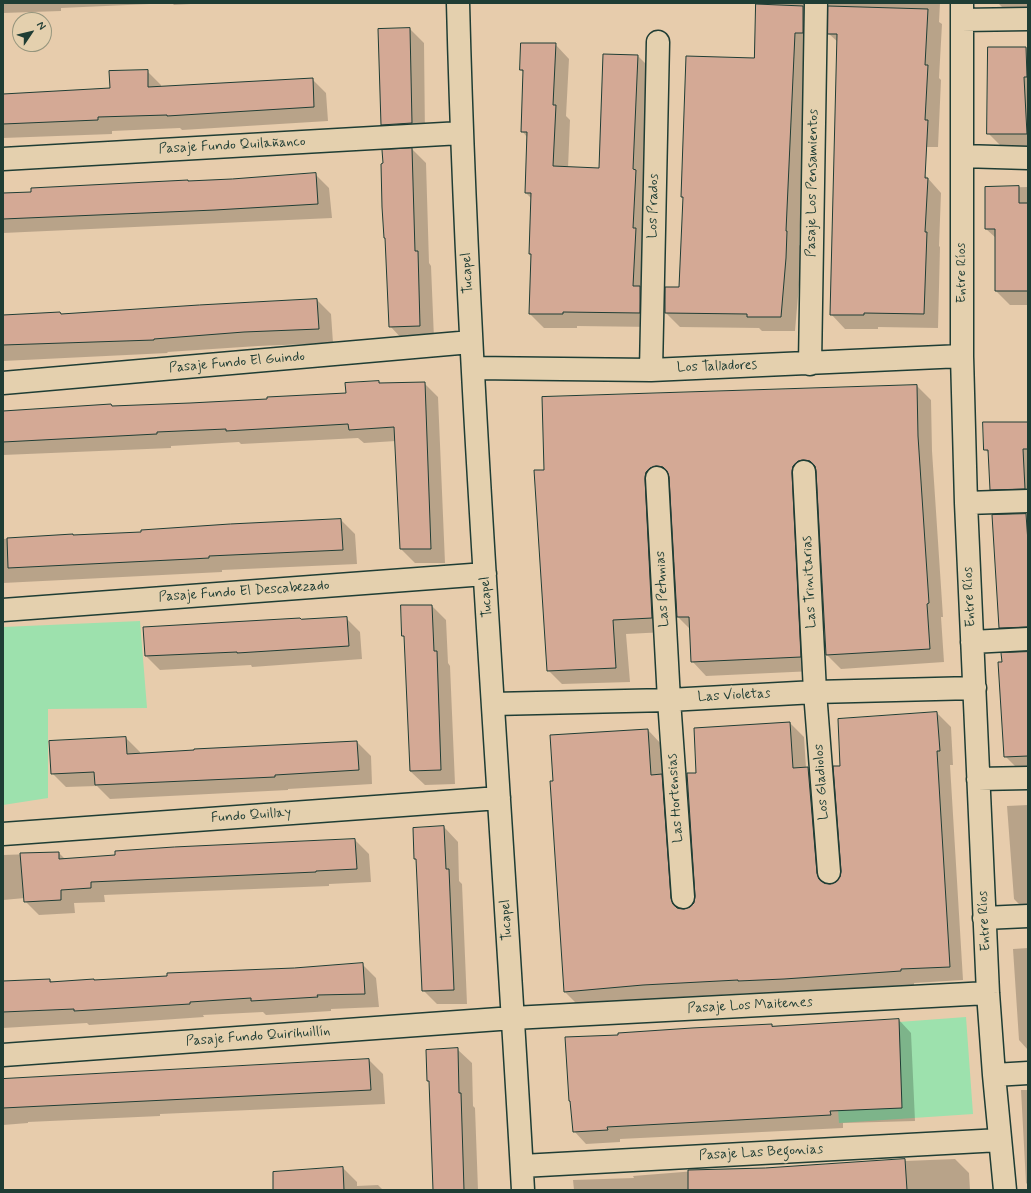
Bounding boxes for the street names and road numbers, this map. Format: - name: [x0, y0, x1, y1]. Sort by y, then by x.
- street label: Pasaje Los Pensamientos: [803, 109, 823, 257]
- street label: Pasaje Fundo Quilañanco: [158, 134, 306, 158]
- street label: Los Prados: [645, 173, 663, 239]
- street label: Entre Ríos: [954, 243, 970, 303]
- street label: Tucapel: [459, 252, 477, 294]
- street label: Pasaje Fundo El Guindo: [168, 349, 306, 377]
- street label: Los Talladores: [677, 357, 757, 377]
- street label: Las Trinitarias: [799, 535, 821, 629]
- street label: Las Petunias: [653, 550, 673, 628]
- street label: Entre Ríos: [960, 566, 980, 628]
- street label: Tucapel: [477, 576, 497, 618]
- street label: Pasaje Fundo El Descabezado: [158, 578, 330, 606]
- street label: Las Violetas: [697, 686, 771, 706]
- street label: Los Gladiolos: [811, 743, 833, 821]
- street label: Las Hortensias: [664, 753, 688, 843]
- street label: Fundo Quillay: [210, 805, 292, 827]
- street label: Entre Ríos: [975, 890, 995, 952]
- street label: Tucapel: [498, 899, 516, 941]
- street label: Pasaje Los Maitenes: [687, 994, 813, 1018]
- street label: Pasaje Fundo Quirihuillín: [185, 1024, 331, 1050]
- street label: Pasaje Las Begonias: [698, 1141, 824, 1165]

